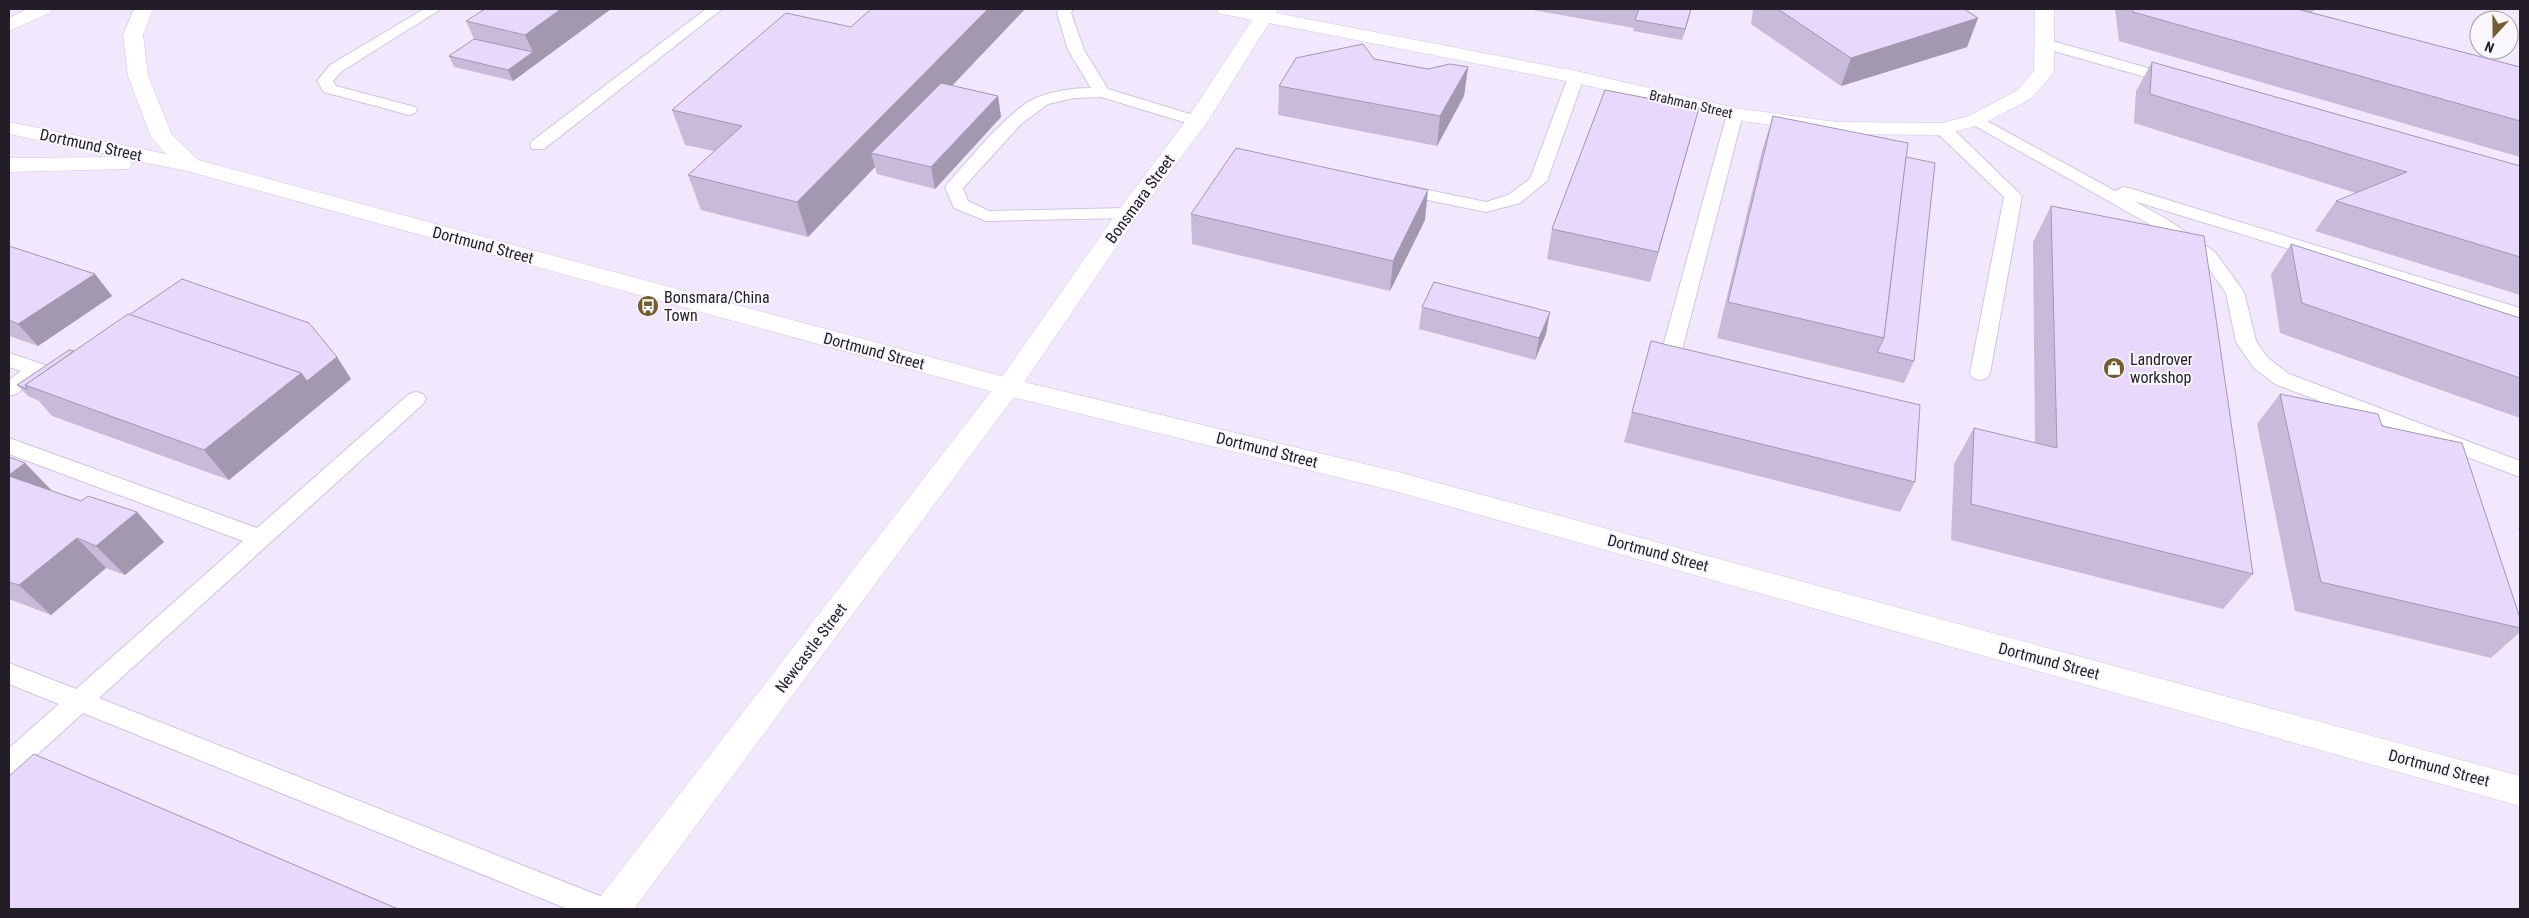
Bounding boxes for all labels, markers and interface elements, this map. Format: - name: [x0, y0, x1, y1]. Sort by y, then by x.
- north arrow: [2469, 10, 2519, 60]
- text: N: [2482, 38, 2496, 56]
- street label: Brahman Street: [1648, 87, 1734, 121]
- street label: Dortmund Street: [38, 125, 144, 165]
- street label: Bonsmara Street: [1101, 151, 1179, 247]
- street label: Dortmund Street: [430, 222, 536, 268]
- place label: Bonsmara/China Town: [664, 288, 770, 325]
- bus stop icon: Bonsmara/China Town: [636, 294, 660, 318]
- street label: Dortmund Street: [821, 328, 927, 374]
- place label: Landrover workshop: [2130, 350, 2193, 387]
- shop icon: Landrover workshop: [2102, 356, 2126, 380]
- street label: Dortmund Street: [1214, 428, 1320, 472]
- street label: Dortmund Street: [1605, 530, 1711, 576]
- street label: Newcastle Street: [771, 599, 851, 697]
- street label: Dortmund Street: [1996, 638, 2102, 684]
- street label: Dortmund Street: [2386, 745, 2492, 791]

